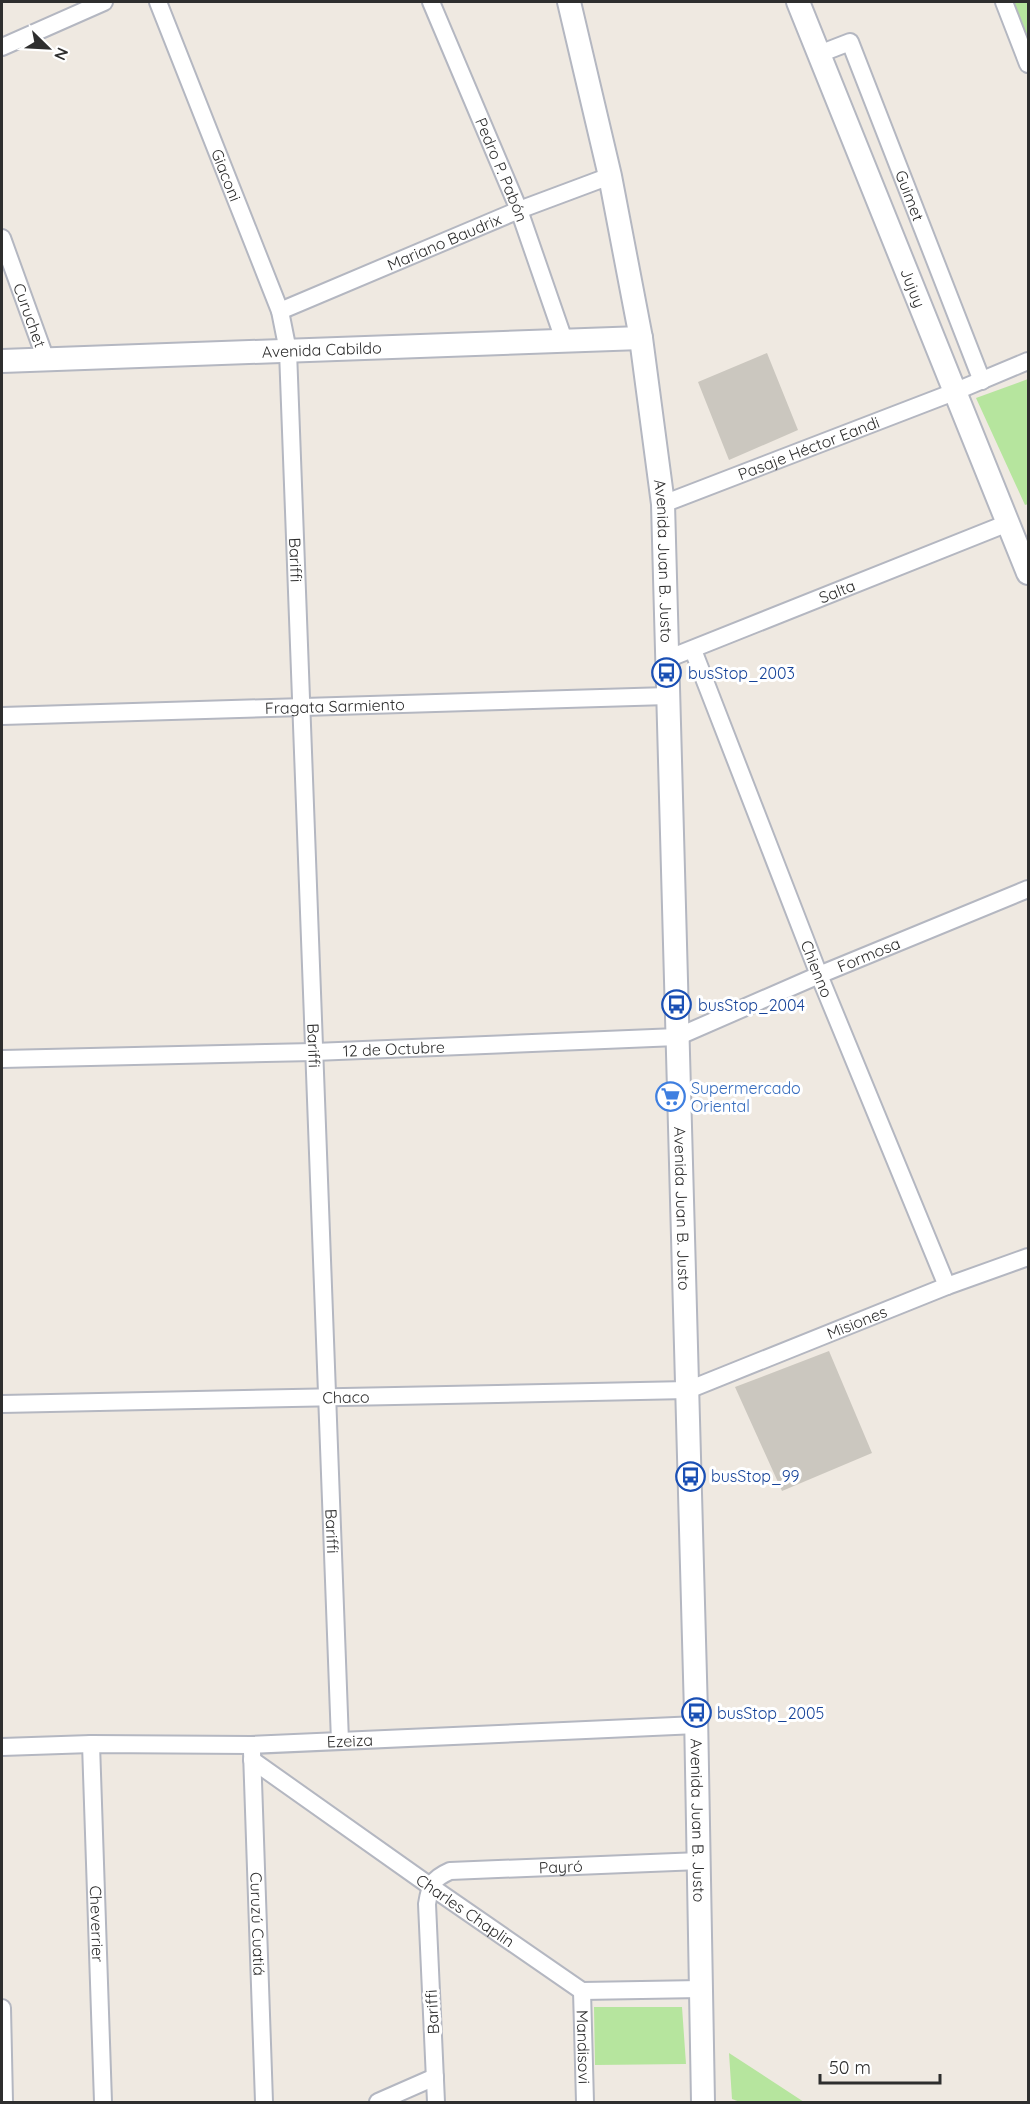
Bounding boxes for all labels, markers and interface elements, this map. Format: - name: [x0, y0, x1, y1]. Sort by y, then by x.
- north arrow: [18, 18, 78, 78]
- text: N: [50, 45, 73, 64]
- street label: Pedro P. Pabón: [471, 115, 532, 224]
- street label: Giaconi: [207, 146, 246, 204]
- street label: Guimet: [891, 167, 929, 224]
- street label: Mariano Baudrix: [384, 209, 504, 275]
- street label: Jujuy: [896, 265, 930, 310]
- street label: Curuchet: [9, 280, 51, 350]
- street label: Avenida Cabildo: [261, 337, 382, 362]
- street label: Pasaje Héctor Eandi: [735, 412, 882, 484]
- street label: Avenida Juan B. Justo: [650, 478, 677, 643]
- street label: Bariffi: [285, 537, 307, 583]
- street label: Salta: [816, 575, 858, 607]
- bus stop icon: busStop_2003: [651, 657, 683, 689]
- place label: busStop_2003: [688, 663, 795, 683]
- street label: Fragata Sarmiento: [265, 694, 405, 718]
- street label: Formosa: [834, 933, 903, 976]
- street label: Chienno: [796, 937, 837, 1001]
- bus stop icon: busStop_2004: [661, 989, 693, 1021]
- place label: busStop_2004: [698, 995, 805, 1015]
- street label: Bariffi: [303, 1023, 325, 1068]
- street label: 12 de Octubre: [342, 1037, 445, 1061]
- place label: Supermercado Oriental: [691, 1078, 801, 1116]
- supermarket icon: Supermercado Oriental: [654, 1081, 686, 1113]
- street label: Avenida Juan B. Justo: [670, 1126, 694, 1291]
- street label: Misiones: [824, 1301, 890, 1343]
- street label: Chaco: [322, 1387, 370, 1407]
- bus stop icon: busStop_99: [674, 1460, 706, 1492]
- place label: busStop_99: [711, 1466, 800, 1486]
- street label: Bariffi: [321, 1508, 343, 1554]
- bus stop icon: busStop_2005: [680, 1697, 712, 1729]
- place label: busStop_2005: [717, 1703, 824, 1723]
- street label: Ezeiza: [326, 1730, 374, 1752]
- street label: Avenida Juan B. Justo: [686, 1738, 709, 1903]
- street label: Payró: [538, 1856, 583, 1877]
- street label: Charles Chaplin: [412, 1869, 518, 1951]
- street label: Curuzú Cuatiá: [246, 1872, 270, 1976]
- street label: Cheverrier: [86, 1885, 108, 1963]
- street label: Bariffi: [421, 1989, 443, 2035]
- street label: Mandisovi: [573, 2010, 595, 2084]
- scale bar: [820, 2047, 940, 2085]
- text: 50 m: [829, 2056, 871, 2079]

